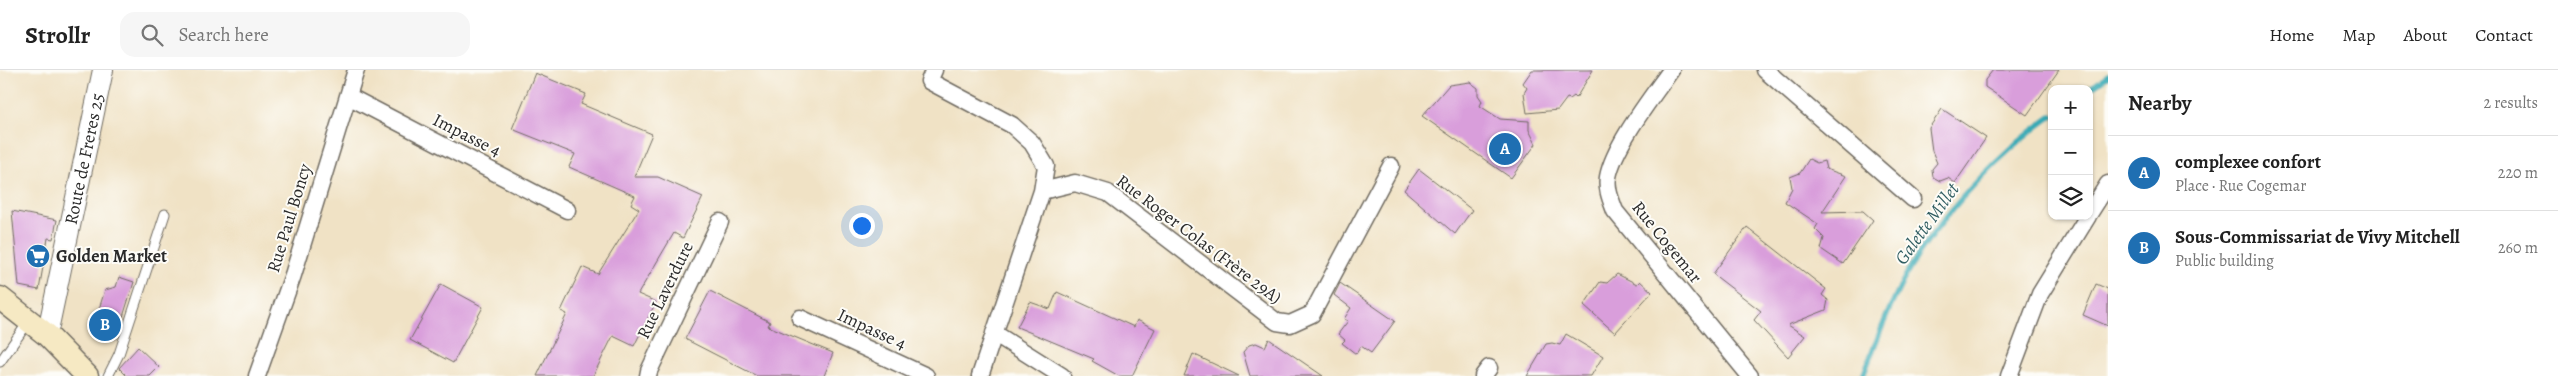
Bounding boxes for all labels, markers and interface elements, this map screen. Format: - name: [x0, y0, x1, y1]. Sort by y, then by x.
- search box: [120, 12, 470, 57]
- text: Strollr: [25, 19, 90, 51]
- icon: search: [138, 21, 166, 49]
- text: Search here: [178, 22, 269, 48]
- text: Home: [2269, 23, 2314, 47]
- text: Map: [2342, 23, 2375, 47]
- text: About: [2403, 23, 2447, 47]
- text: Contact: [2475, 23, 2533, 47]
- map controls: [2048, 85, 2093, 220]
- button: +: [2048, 85, 2093, 130]
- text: Nearby: [2128, 89, 2191, 117]
- street label: Route de Freres 25: [59, 91, 110, 227]
- text: 2 results: [2483, 92, 2538, 114]
- street label: Impasse 4: [429, 108, 505, 162]
- pin: A: [1489, 130, 1521, 168]
- button: −: [2048, 130, 2093, 175]
- text: complexee confort: [2175, 149, 2321, 175]
- street label: Rue Paul Boncy: [261, 160, 317, 275]
- text: A: [2139, 162, 2149, 184]
- text: 220 m: [2498, 162, 2538, 184]
- street label: Rue Roger Colas (Frère 29A): [1111, 169, 1287, 309]
- button: layers: [2048, 175, 2093, 220]
- text: Place · Rue Cogemar: [2175, 175, 2306, 197]
- water label: Galette Millet: [1889, 177, 1966, 270]
- street label: Rue Cogemar: [1627, 196, 1708, 288]
- your location: [849, 213, 875, 239]
- text: Sous-Commissariat de Vivy Mitchell: [2175, 224, 2460, 250]
- street label: Rue Laverdure: [631, 237, 699, 343]
- text: B: [2139, 237, 2149, 259]
- text: 260 m: [2498, 237, 2538, 259]
- supermarket icon: Golden Market: [25, 243, 51, 269]
- place label: Golden Market: [56, 244, 167, 268]
- text: Public building: [2175, 250, 2274, 272]
- street label: Impasse 4: [834, 303, 910, 355]
- pin: B: [89, 306, 121, 344]

